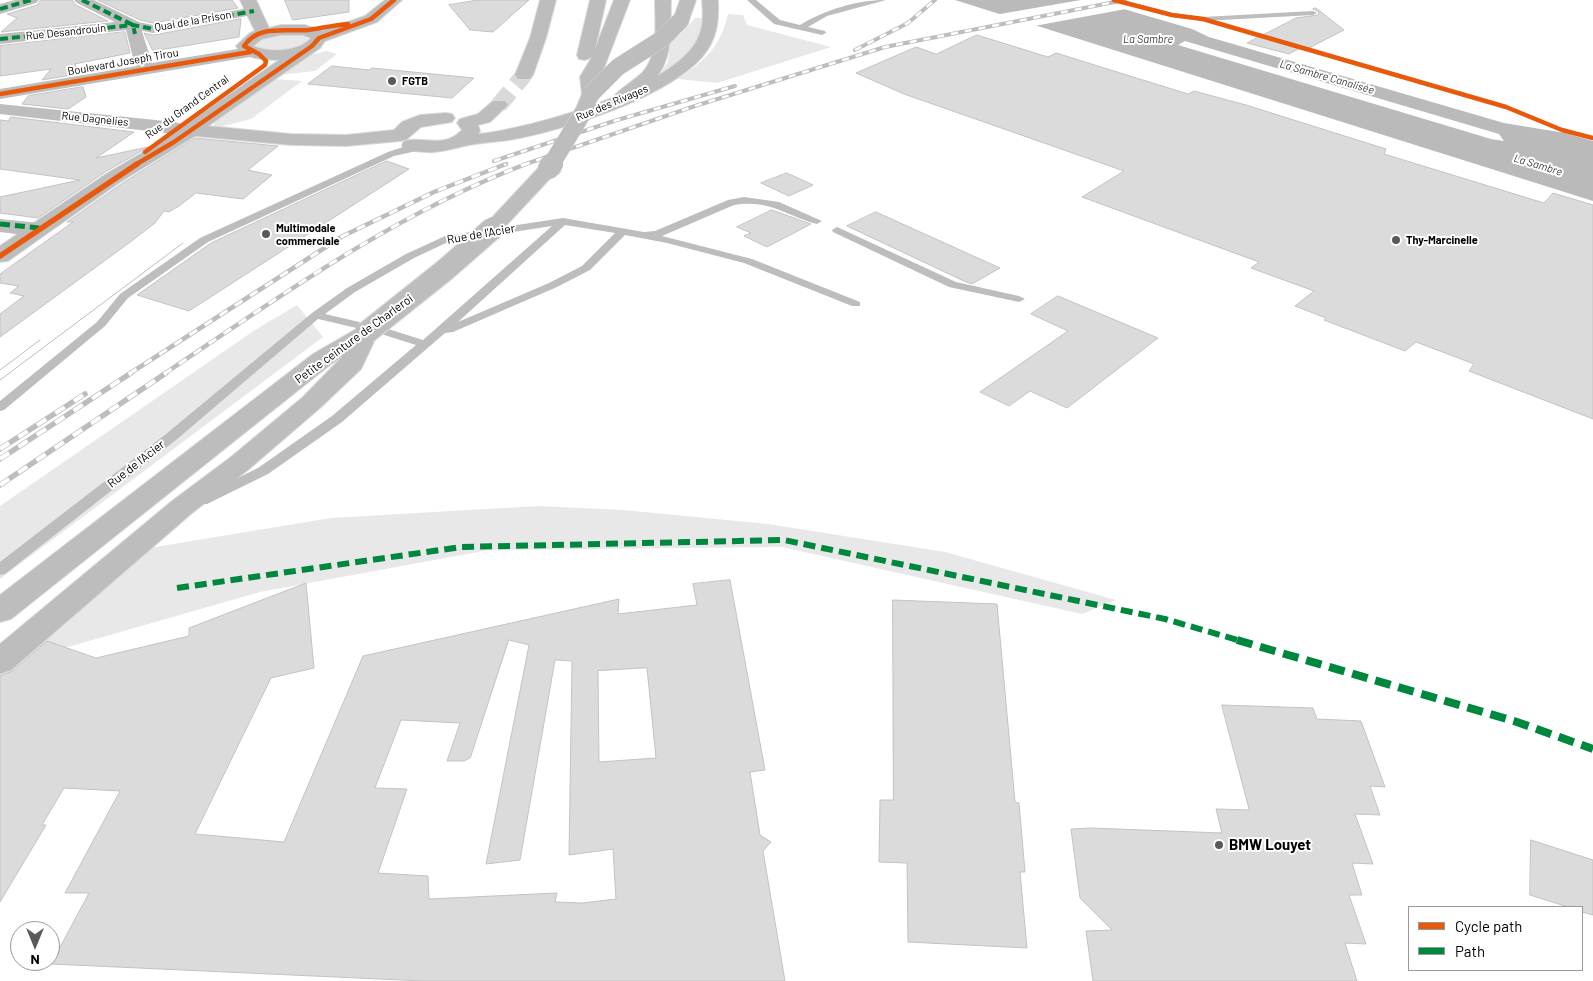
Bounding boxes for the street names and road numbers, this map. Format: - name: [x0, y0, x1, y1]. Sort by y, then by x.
- street label: Quai de la Prison: [154, 8, 232, 34]
- street label: Rue Desandrouin: [25, 21, 107, 43]
- street label: Boulevard Joseph Tirou: [67, 46, 179, 78]
- street label: Rue du Grand Central: [143, 72, 231, 142]
- street label: Rue des Rivages: [574, 82, 650, 124]
- street label: Rue Dagnelies: [61, 109, 129, 129]
- street label: Rue de l'Acier: [446, 221, 516, 247]
- street label: Petite ceinture de Charleroi: [292, 291, 416, 387]
- street label: Rue de l'Acier: [104, 437, 168, 491]

